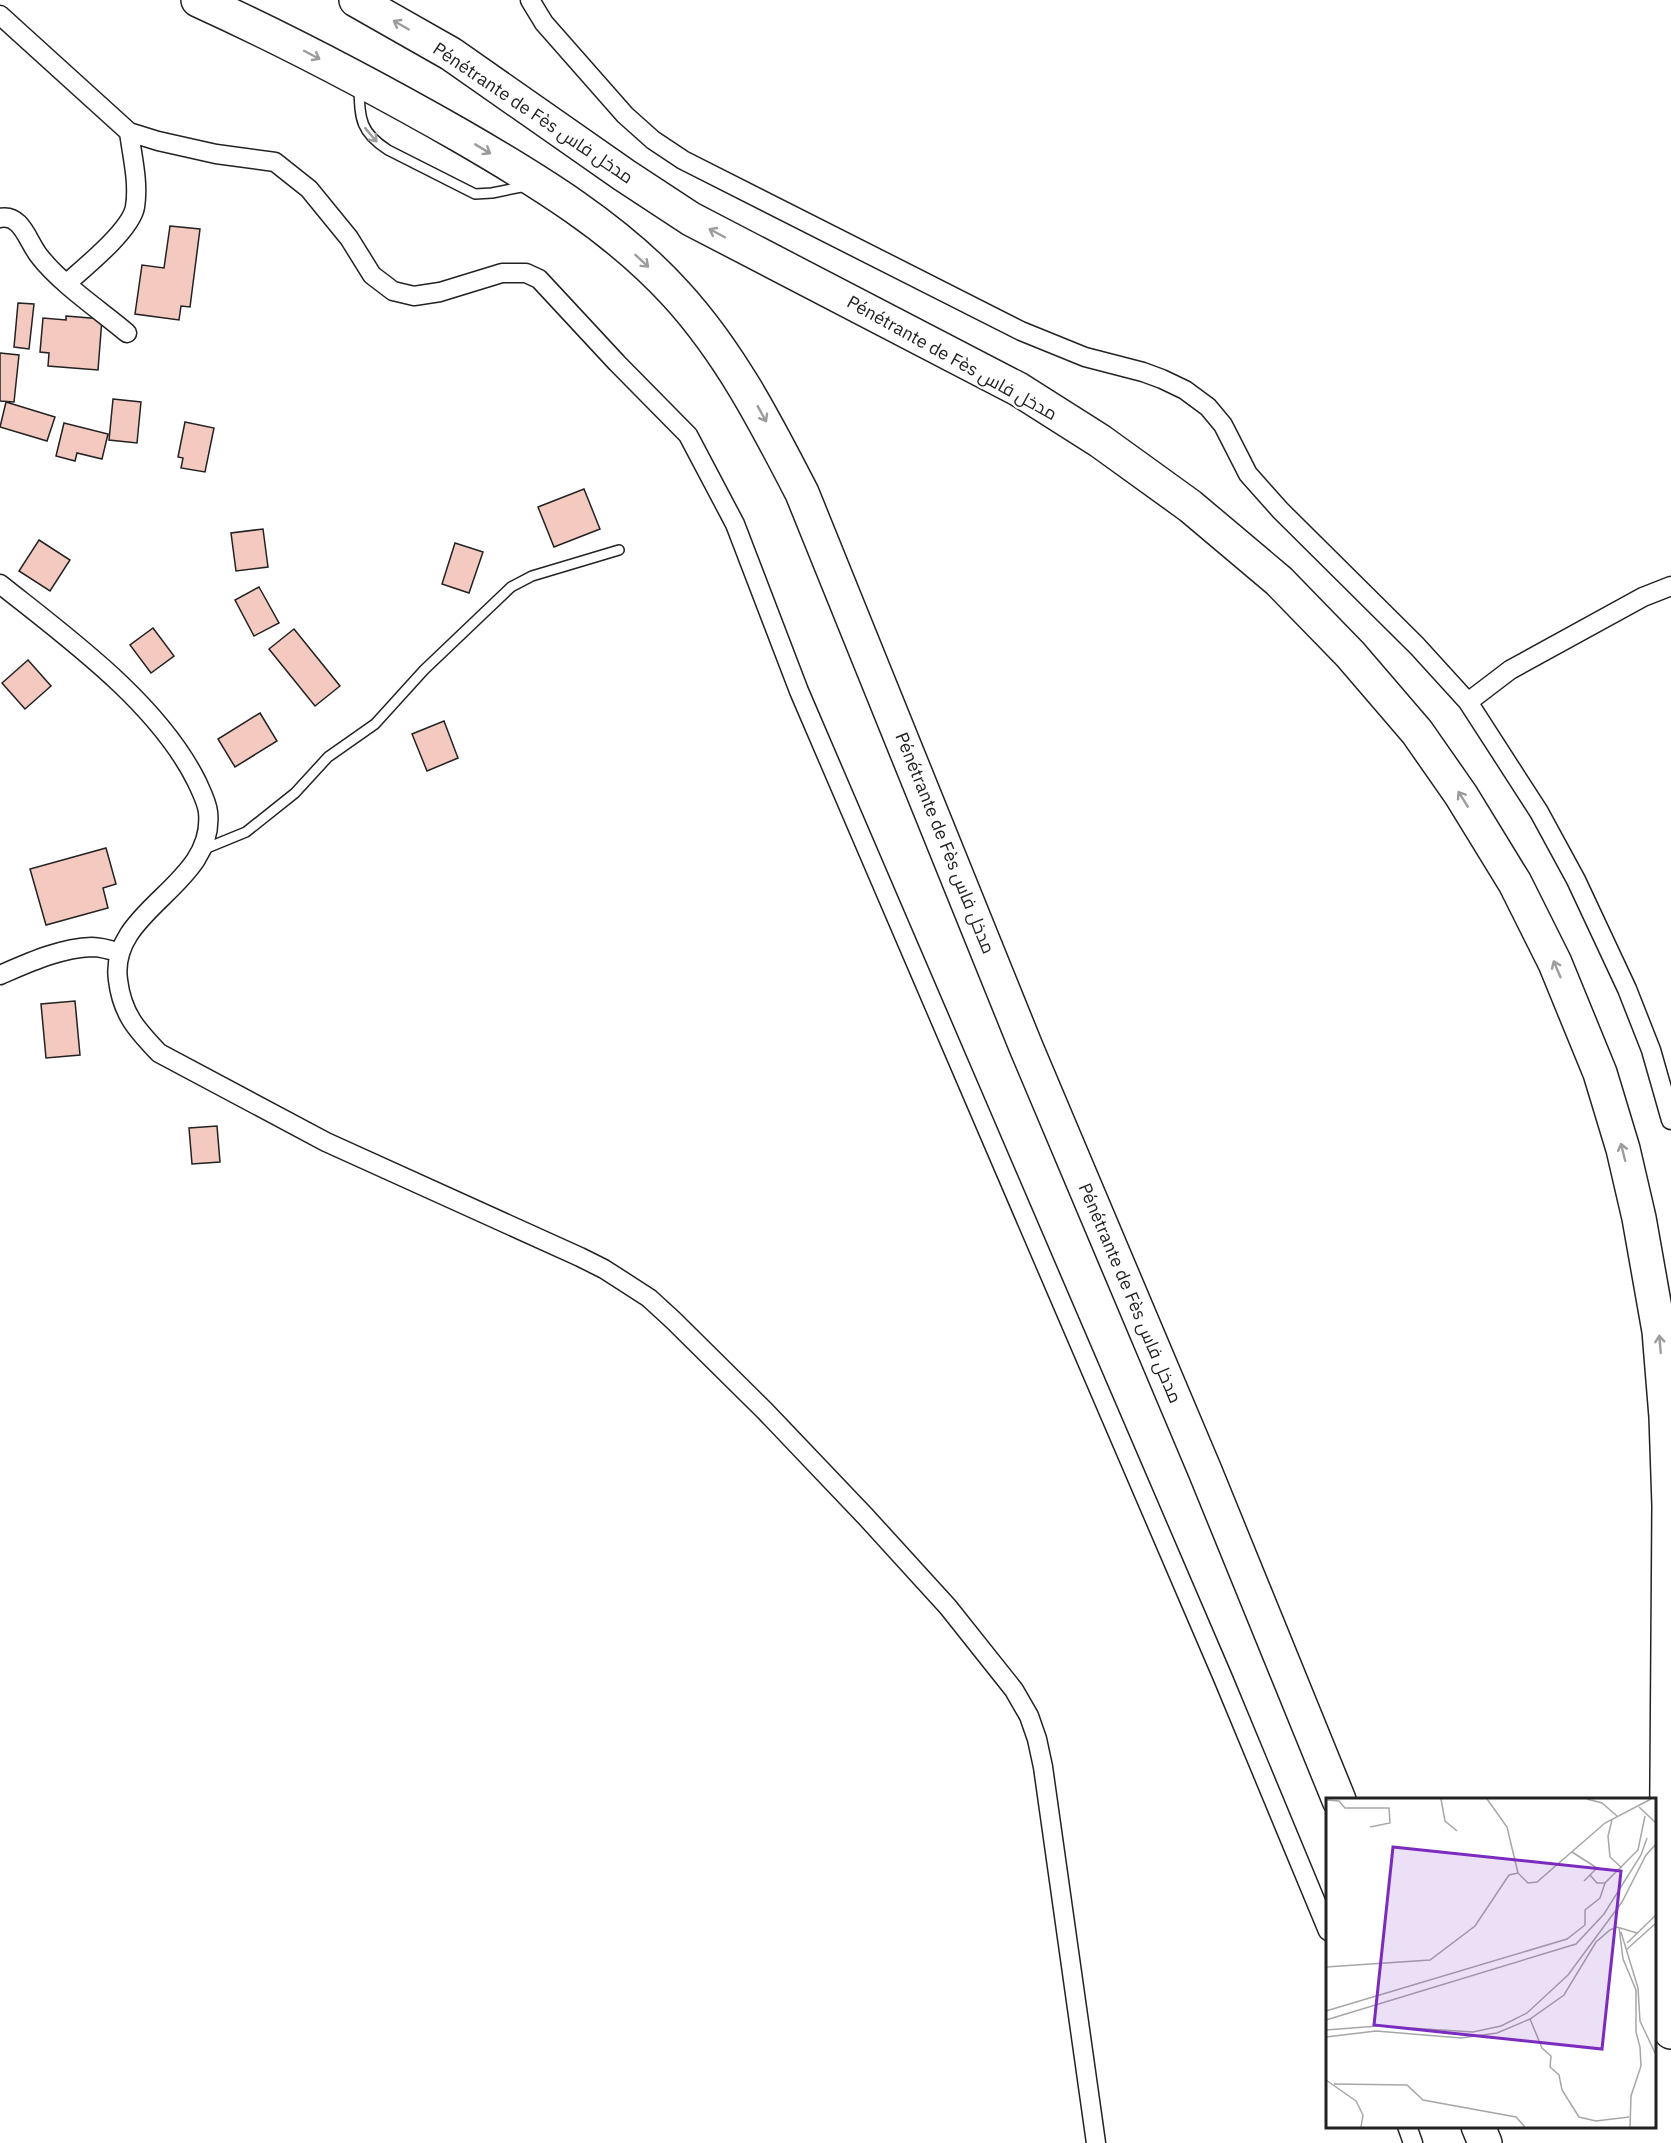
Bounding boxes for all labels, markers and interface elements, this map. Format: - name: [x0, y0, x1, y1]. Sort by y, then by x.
- one-way arrow: [393, 19, 410, 31]
- street label: Pénétrante de Fès مدخل فاس: [429, 37, 638, 188]
- one-way arrow: [302, 50, 320, 62]
- one-way arrow: [364, 127, 377, 143]
- one-way arrow: [474, 143, 491, 155]
- one-way arrow: [709, 227, 726, 239]
- one-way arrow: [634, 254, 649, 268]
- street label: Pénétrante de Fès مدخل فاس: [843, 290, 1061, 425]
- one-way arrow: [756, 405, 768, 422]
- street label: Pénétrante de Fès مدخل فاس: [890, 729, 1000, 957]
- one-way arrow: [1457, 790, 1470, 807]
- one-way arrow: [1551, 961, 1562, 979]
- one-way arrow: [1617, 1143, 1629, 1162]
- street label: Pénétrante de Fès مدخل فاس: [1074, 1179, 1187, 1406]
- one-way arrow: [1654, 1334, 1665, 1354]
- inset map: [1326, 1798, 1656, 2128]

